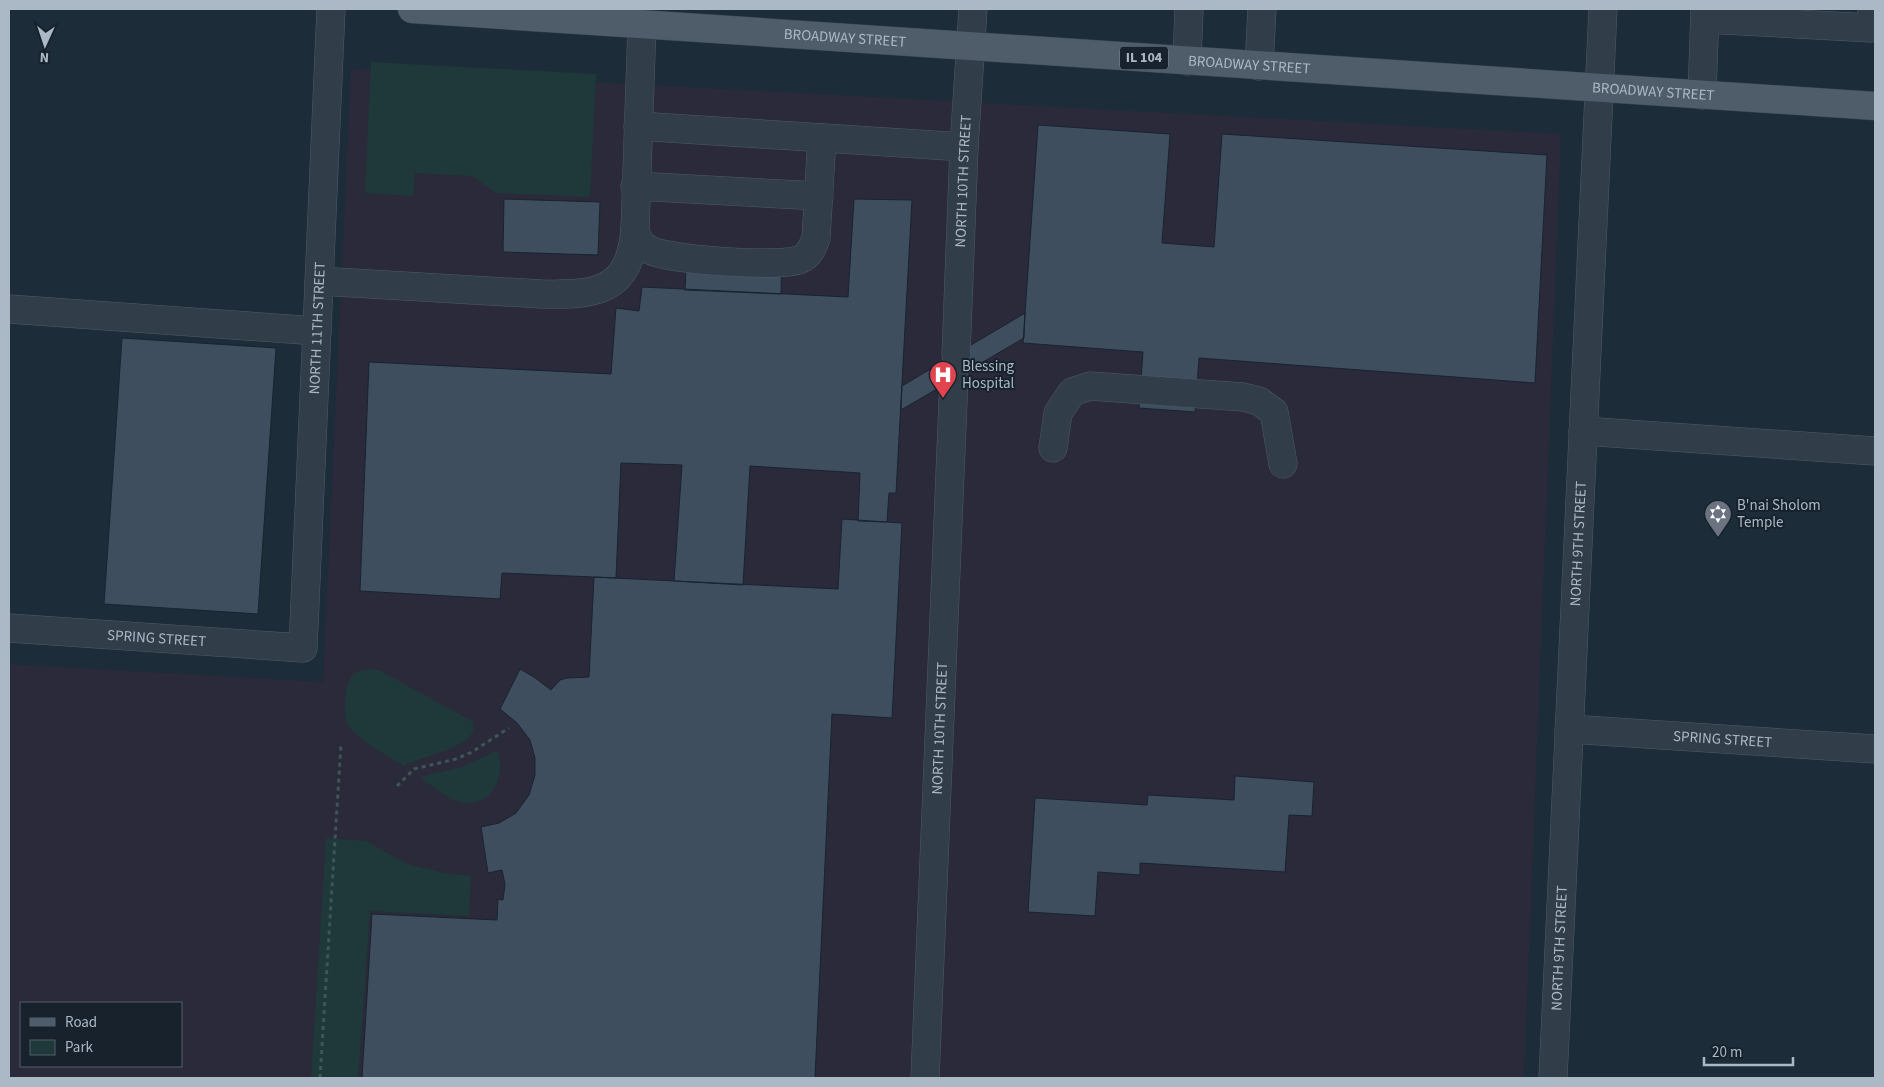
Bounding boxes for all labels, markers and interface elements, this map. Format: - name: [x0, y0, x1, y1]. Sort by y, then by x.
- north arrow: [20, 20, 70, 70]
- street label: BROADWAY STREET: [783, 23, 907, 52]
- road number: IL 104: [1120, 46, 1168, 70]
- text: N: [39, 47, 50, 67]
- street label: BROADWAY STREET: [1187, 50, 1311, 79]
- street label: BROADWAY STREET: [1591, 77, 1715, 106]
- street label: NORTH 10TH STREET: [950, 114, 977, 248]
- street label: NORTH 11TH STREET: [304, 261, 330, 395]
- place label: Blessing Hospital: [962, 356, 1015, 394]
- hospital icon: Blessing Hospital: [928, 360, 958, 399]
- street label: NORTH 9TH STREET: [1565, 480, 1591, 607]
- place label: B'nai Sholom Temple: [1737, 495, 1821, 533]
- synagogue icon: B'nai Sholom Temple: [1703, 499, 1733, 538]
- street label: SPRING STREET: [106, 624, 207, 652]
- street label: NORTH 10TH STREET: [926, 662, 953, 795]
- street label: SPRING STREET: [1672, 725, 1773, 753]
- street label: NORTH 9TH STREET: [1546, 885, 1572, 1011]
- legend: [20, 1002, 182, 1067]
- text: Road: [65, 1012, 97, 1033]
- scale bar: [1704, 1034, 1793, 1066]
- text: Park: [65, 1037, 94, 1058]
- text: 20 m: [1712, 1042, 1742, 1063]

